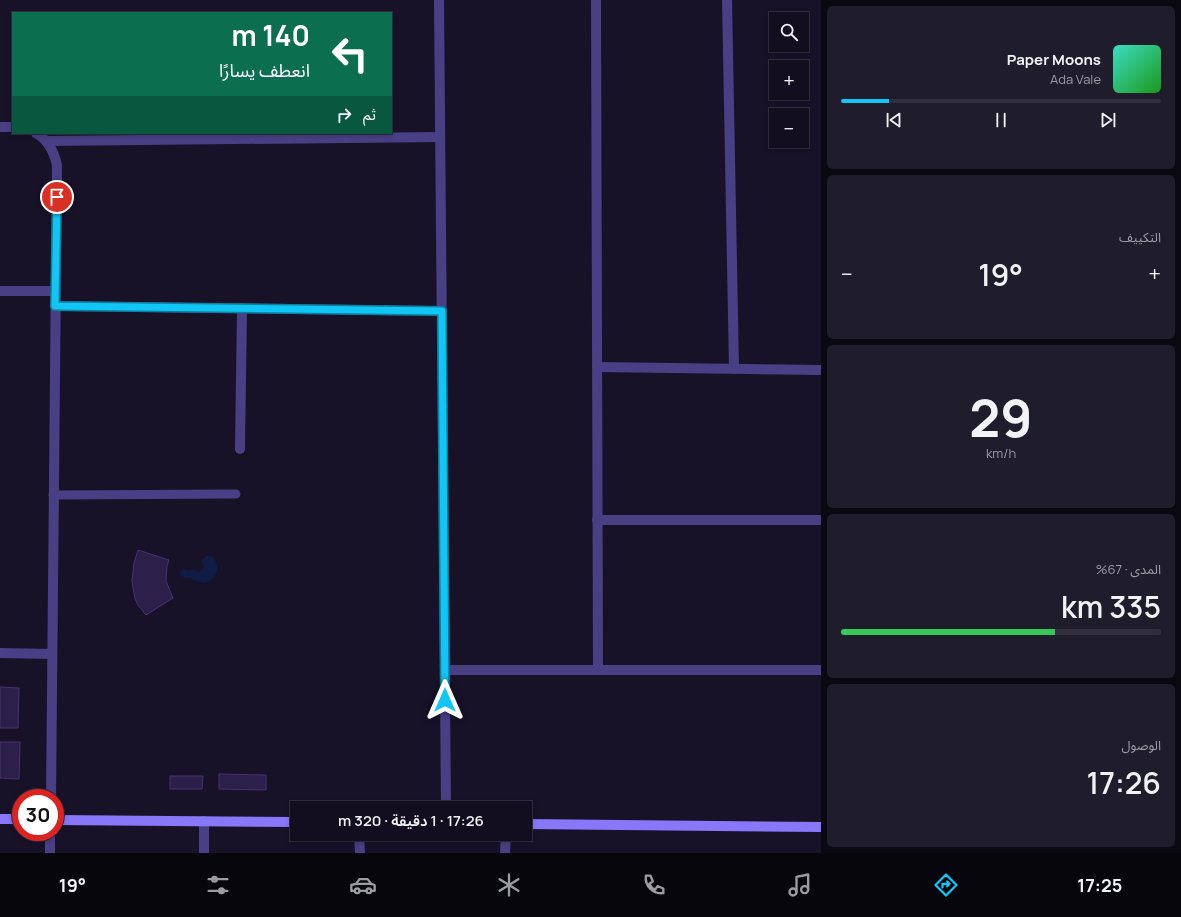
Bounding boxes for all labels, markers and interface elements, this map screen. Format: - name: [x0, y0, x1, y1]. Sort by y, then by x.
- map controls: [769, 12, 809, 148]
- button: search: [769, 12, 809, 52]
- text: 140 m: [231, 16, 310, 54]
- icon: left: [324, 28, 376, 80]
- text: Paper Moons: [1007, 49, 1101, 70]
- text: انعطف يسارًا: [219, 58, 310, 82]
- button: +: [769, 60, 809, 100]
- text: Ada Vale: [1050, 70, 1101, 88]
- icon: right: [333, 104, 355, 126]
- text: ثم: [363, 104, 376, 125]
- button: −: [769, 108, 809, 148]
- icon: previous: [883, 109, 905, 131]
- icon: pause: [990, 109, 1012, 131]
- icon: next: [1097, 109, 1119, 131]
- pin: [40, 180, 74, 214]
- icon: arrive: [46, 186, 68, 208]
- text: التكييف: [1119, 228, 1161, 246]
- text: 19°: [978, 254, 1023, 295]
- text: −: [841, 259, 853, 289]
- text: +: [1148, 259, 1161, 289]
- text: 29: [969, 382, 1033, 453]
- text: km/h: [986, 444, 1016, 462]
- text: المدى · 67%: [1096, 560, 1161, 578]
- text: 335 km: [1061, 586, 1161, 627]
- position arrow: [424, 679, 466, 721]
- text: الوصول: [1121, 736, 1161, 754]
- text: 17:26: [1087, 762, 1161, 803]
- speed limit sign: 30: [12, 789, 64, 841]
- text: 17:26 · 1 دقيقة · 320 m: [338, 810, 484, 831]
- icon: filters: [204, 871, 232, 899]
- icon: car: [349, 871, 377, 899]
- icon: climate: [495, 871, 523, 899]
- icon: phone: [640, 871, 668, 899]
- icon: music: [786, 871, 814, 899]
- icon: directions: [932, 871, 960, 899]
- text: 19°: [59, 873, 86, 897]
- text: 17:25: [1077, 873, 1122, 897]

